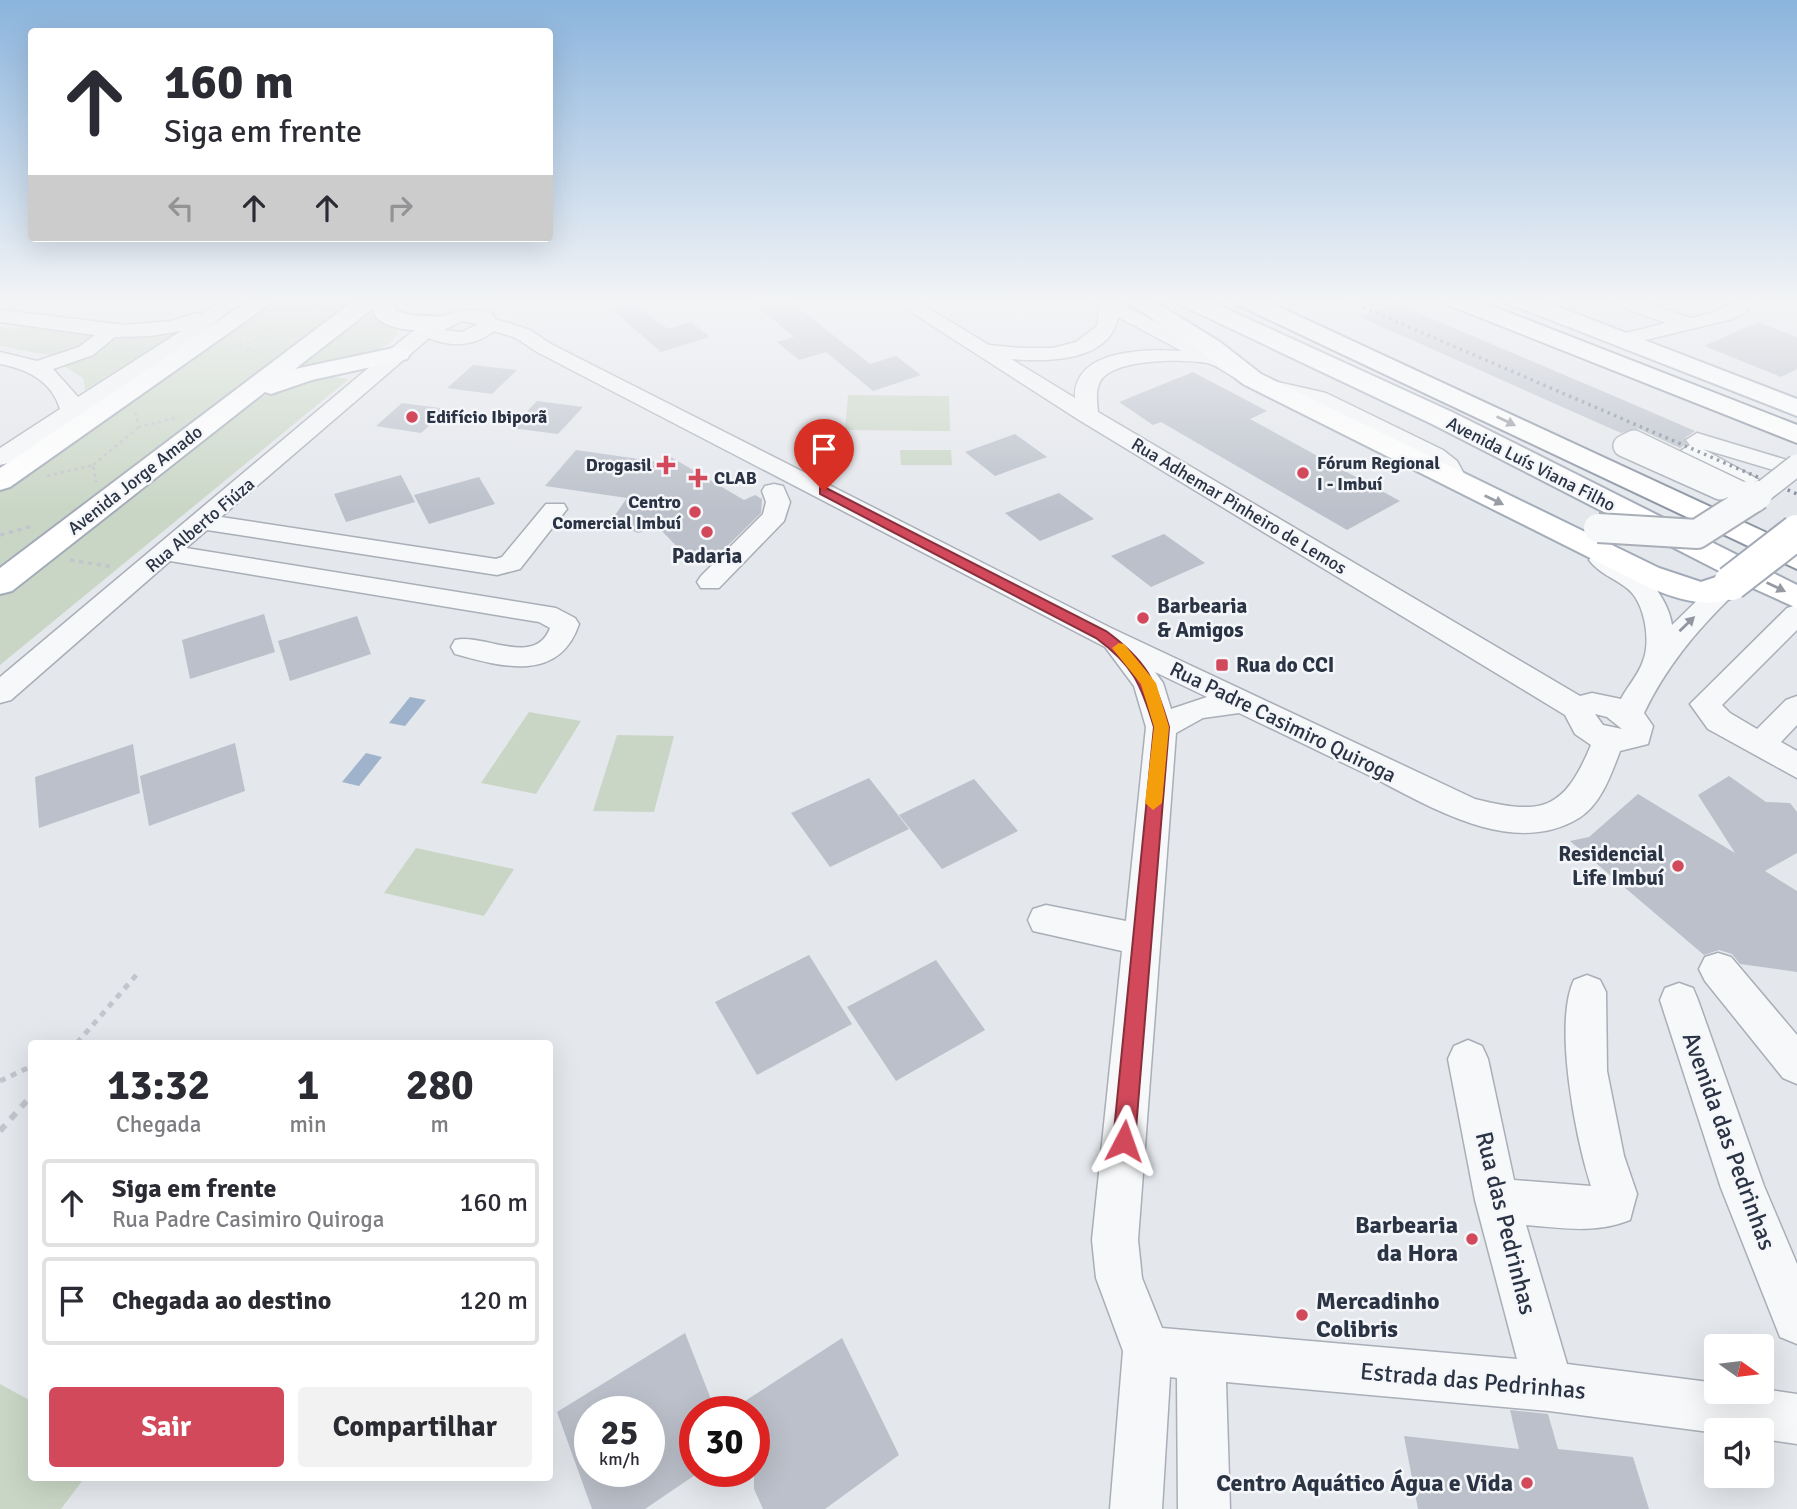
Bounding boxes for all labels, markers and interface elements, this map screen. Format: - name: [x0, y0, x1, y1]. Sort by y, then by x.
- text: 160 m: [164, 52, 294, 112]
- icon: ahead: [49, 56, 140, 147]
- text: Siga em frente: [164, 112, 362, 151]
- icon: left: [162, 189, 200, 227]
- icon: ahead: [235, 189, 273, 227]
- icon: ahead: [308, 189, 346, 227]
- icon: right: [381, 189, 419, 227]
- place label: Edifício Ibiporã: [426, 406, 547, 428]
- marker: Edifício Ibiporã: [404, 409, 420, 425]
- street label: Avenida Luís Viana Filho: [1443, 412, 1619, 516]
- one-way arrow: [1495, 415, 1516, 426]
- pin: [794, 419, 854, 491]
- street label: Avenida Jorge Amado: [63, 421, 207, 539]
- icon: arrive: [805, 430, 843, 468]
- street label: Rua Adhemar Pinheiro de Lemos: [1128, 433, 1351, 579]
- place label: Fórum Regional I - Imbuí: [1317, 452, 1440, 495]
- place label: Drogasil: [586, 454, 652, 476]
- marker: Drogasil: [658, 457, 674, 473]
- marker: Fórum Regional I - Imbuí: [1295, 465, 1311, 481]
- place label: CLAB: [714, 467, 757, 489]
- marker: CLAB: [688, 468, 708, 488]
- street label: Rua Alberto Fiúza: [141, 473, 259, 577]
- place label: Centro Comercial Imbuí: [552, 491, 682, 534]
- one-way arrow: [1484, 495, 1504, 506]
- marker: Centro Comercial Imbuí: [687, 504, 703, 520]
- marker: Padaria: [699, 524, 715, 540]
- place label: Padaria: [672, 543, 742, 569]
- one-way arrow: [1766, 582, 1786, 593]
- place label: Barbearia & Amigos: [1157, 593, 1247, 643]
- marker: Barbearia & Amigos: [1135, 610, 1151, 626]
- one-way arrow: [1679, 615, 1696, 632]
- place label: Rua do CCI: [1236, 652, 1334, 678]
- street label: Rua Padre Casimiro Quiroga: [1166, 656, 1400, 788]
- marker: Rua do CCI: [1214, 657, 1230, 673]
- place label: Residencial Life Imbuí: [1558, 841, 1665, 891]
- marker: Residencial Life Imbuí: [1670, 858, 1686, 874]
- street label: Avenida das Pedrinhas: [1676, 1028, 1782, 1254]
- text: 13:32: [107, 1060, 210, 1111]
- text: 1: [297, 1060, 319, 1111]
- text: 280: [406, 1060, 474, 1111]
- position arrow: [1087, 1104, 1161, 1178]
- text: Chegada: [116, 1110, 201, 1139]
- text: min: [289, 1110, 327, 1139]
- text: m: [431, 1110, 449, 1139]
- street label: Rua das Pedrinhas: [1469, 1128, 1543, 1318]
- text: Siga em frente: [112, 1173, 276, 1205]
- icon: ahead: [53, 1184, 91, 1222]
- text: 160 m: [459, 1187, 528, 1219]
- text: Rua Padre Casimiro Quiroga: [112, 1205, 384, 1234]
- place label: Barbearia da Hora: [1355, 1210, 1458, 1268]
- marker: Barbearia da Hora: [1464, 1231, 1480, 1247]
- icon: arrive: [53, 1282, 91, 1320]
- text: Chegada ao destino: [112, 1285, 331, 1317]
- text: 120 m: [459, 1285, 528, 1317]
- place label: Mercadinho Colibris: [1316, 1286, 1439, 1344]
- marker: Mercadinho Colibris: [1294, 1307, 1310, 1323]
- north arrow: [1704, 1334, 1774, 1404]
- map controls: [1704, 1334, 1774, 1488]
- street label: Estrada das Pedrinhas: [1359, 1356, 1587, 1406]
- button: Sair: [49, 1387, 284, 1467]
- button: Compartilhar: [298, 1387, 532, 1467]
- speed limit sign: 30: [679, 1396, 770, 1487]
- text: 25: [601, 1411, 638, 1454]
- button: sound: [1704, 1418, 1774, 1488]
- text: km/h: [599, 1448, 640, 1470]
- place label: Centro Aquático Água e Vida: [1216, 1468, 1513, 1498]
- marker: Centro Aquático Água e Vida: [1519, 1475, 1535, 1491]

